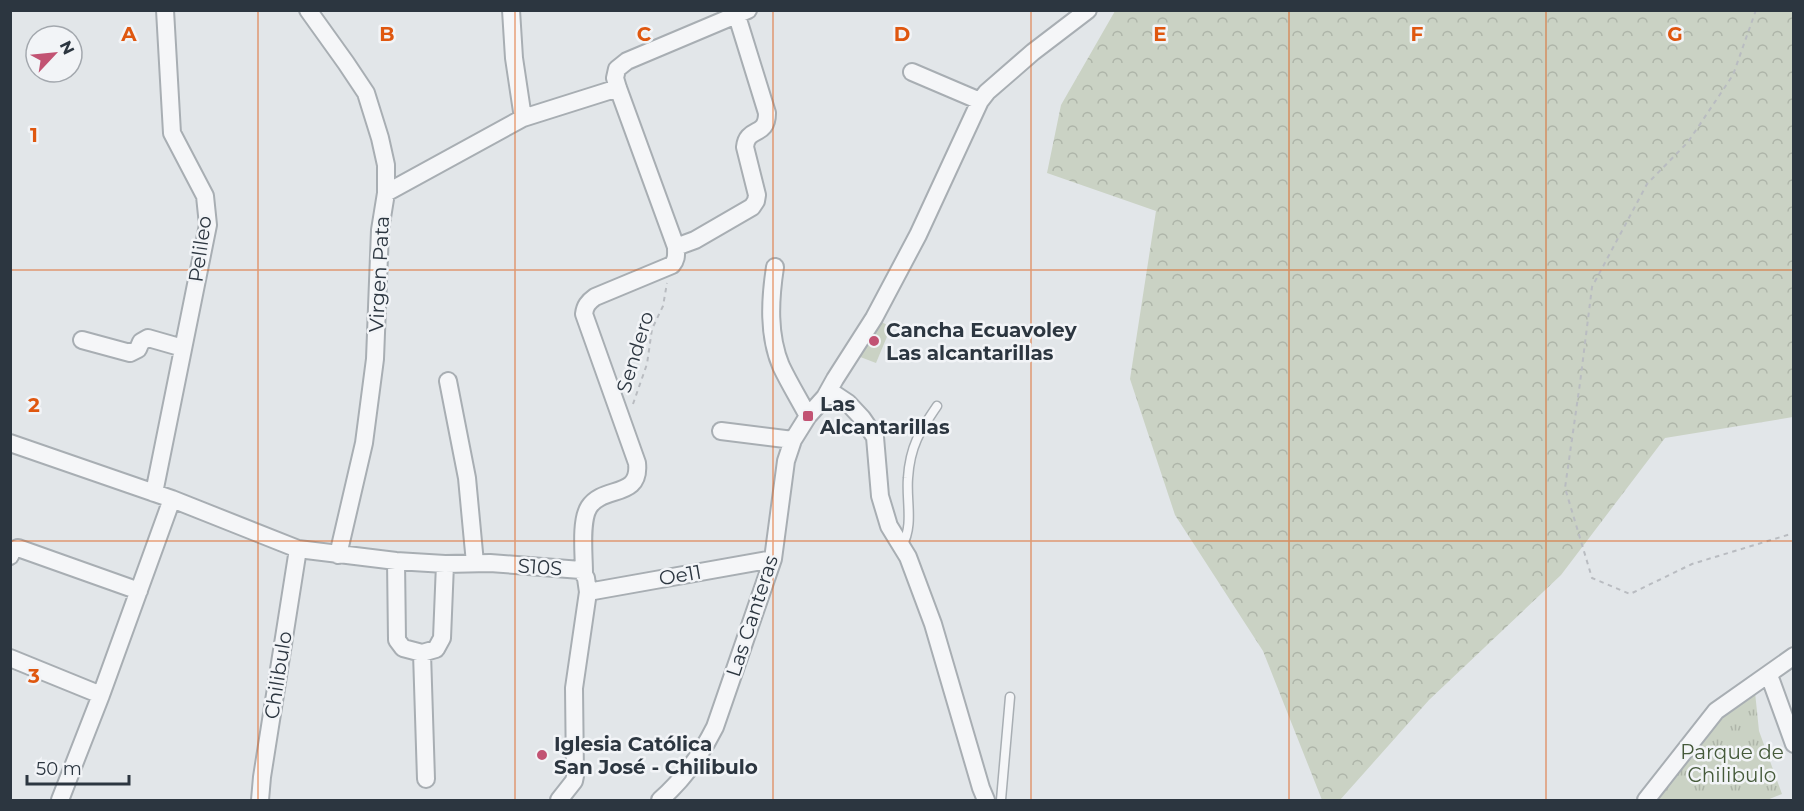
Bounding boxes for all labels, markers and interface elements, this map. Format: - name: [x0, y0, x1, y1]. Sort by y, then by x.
- text: A: [120, 22, 137, 46]
- text: B: [379, 22, 395, 46]
- text: C: [637, 22, 652, 46]
- text: D: [894, 22, 910, 46]
- text: E: [1153, 22, 1167, 46]
- text: F: [1411, 22, 1424, 46]
- text: G: [1667, 22, 1683, 46]
- north arrow: [24, 24, 84, 84]
- text: N: [56, 38, 78, 58]
- text: 1: [30, 123, 38, 147]
- street label: Pelileo: [183, 214, 217, 284]
- street label: Virgen Pata: [364, 215, 394, 333]
- street label: Sendero: [611, 308, 659, 396]
- place label: Cancha Ecuavoley Las alcantarillas: [886, 318, 1078, 365]
- marker: Cancha Ecuavoley Las alcantarillas: [867, 334, 881, 348]
- place label: Las Alcantarillas: [819, 392, 950, 439]
- text: 2: [28, 393, 40, 417]
- marker: Las Alcantarillas: [801, 409, 815, 423]
- street label: Las Canteras: [721, 552, 783, 680]
- street label: S10S: [517, 553, 563, 581]
- street label: Oe11: [657, 559, 703, 591]
- street label: Chilibulo: [259, 629, 297, 721]
- text: 3: [27, 664, 40, 688]
- place label: Iglesia Católica San José - Chilibulo: [554, 732, 758, 779]
- park label: Parque de Chilibulo: [1680, 740, 1784, 787]
- scale bar: [27, 748, 129, 786]
- marker: Iglesia Católica San José - Chilibulo: [535, 748, 549, 762]
- text: 50 m: [36, 758, 82, 780]

